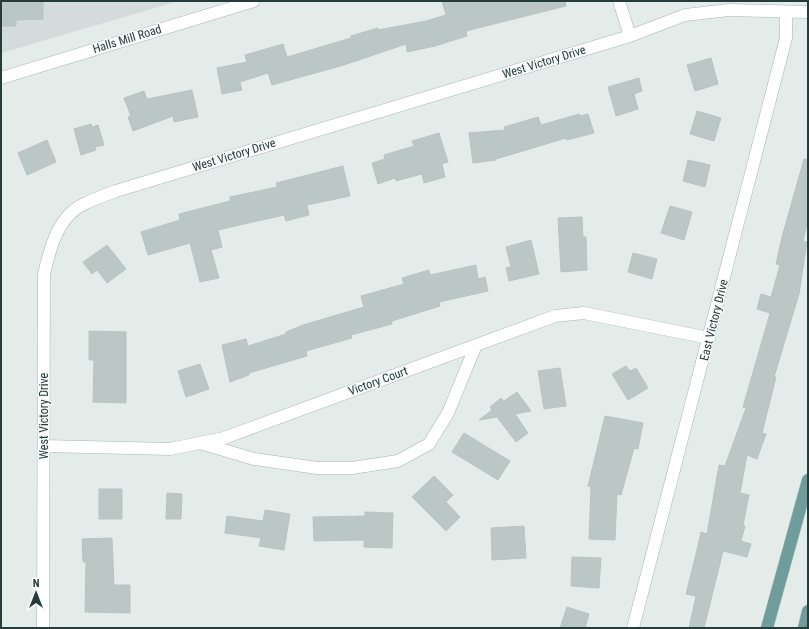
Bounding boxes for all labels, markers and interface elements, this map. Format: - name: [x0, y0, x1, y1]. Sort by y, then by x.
- street label: Halls Mill Road: [91, 22, 163, 56]
- street label: West Victory Drive: [501, 43, 588, 81]
- street label: West Victory Drive: [191, 136, 278, 174]
- street label: East Victory Drive: [697, 277, 731, 362]
- street label: Victory Court: [346, 364, 410, 398]
- street label: West Victory Drive: [37, 372, 51, 459]
- north arrow: [16, 573, 56, 613]
- text: N: [33, 577, 40, 590]

